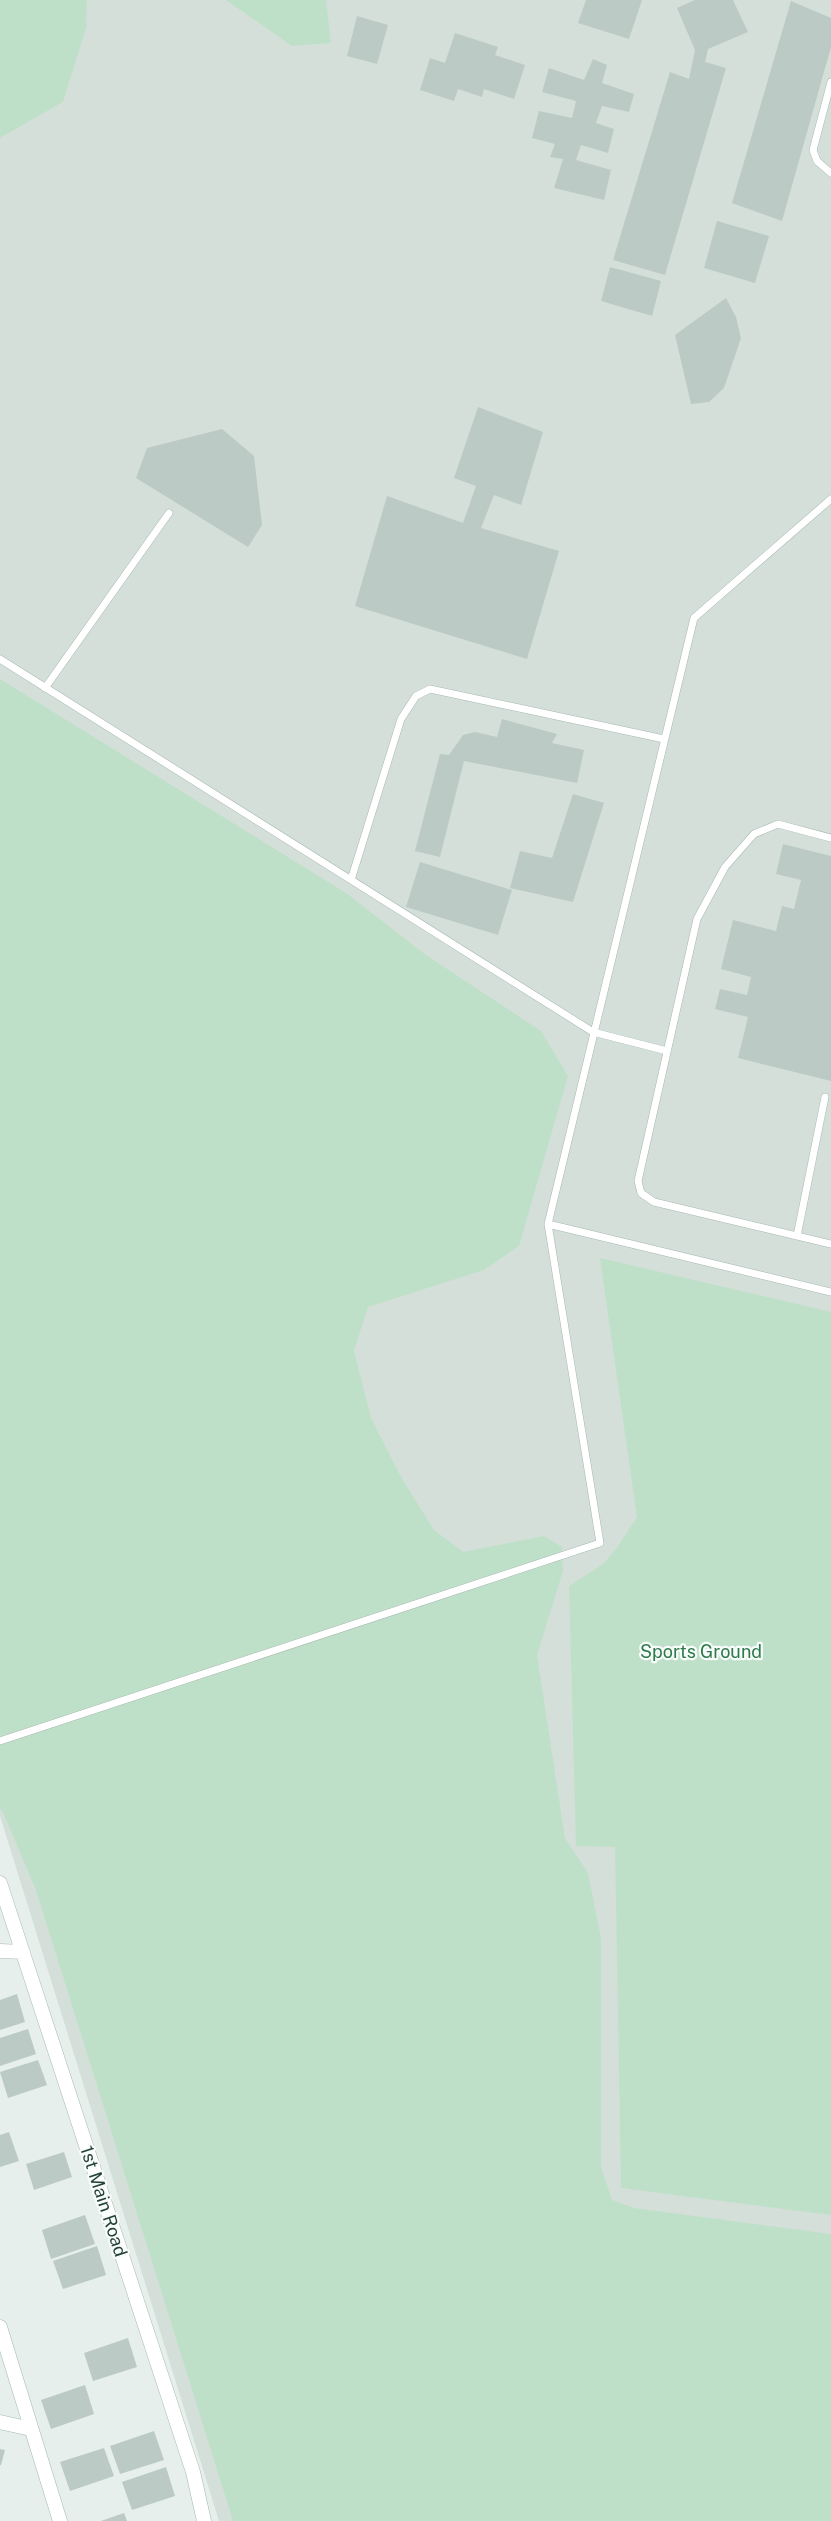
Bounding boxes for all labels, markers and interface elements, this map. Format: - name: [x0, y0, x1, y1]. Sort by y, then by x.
- park label: Sports Ground: [640, 1641, 762, 1662]
- street label: 1st Main Road: [76, 2143, 132, 2259]

